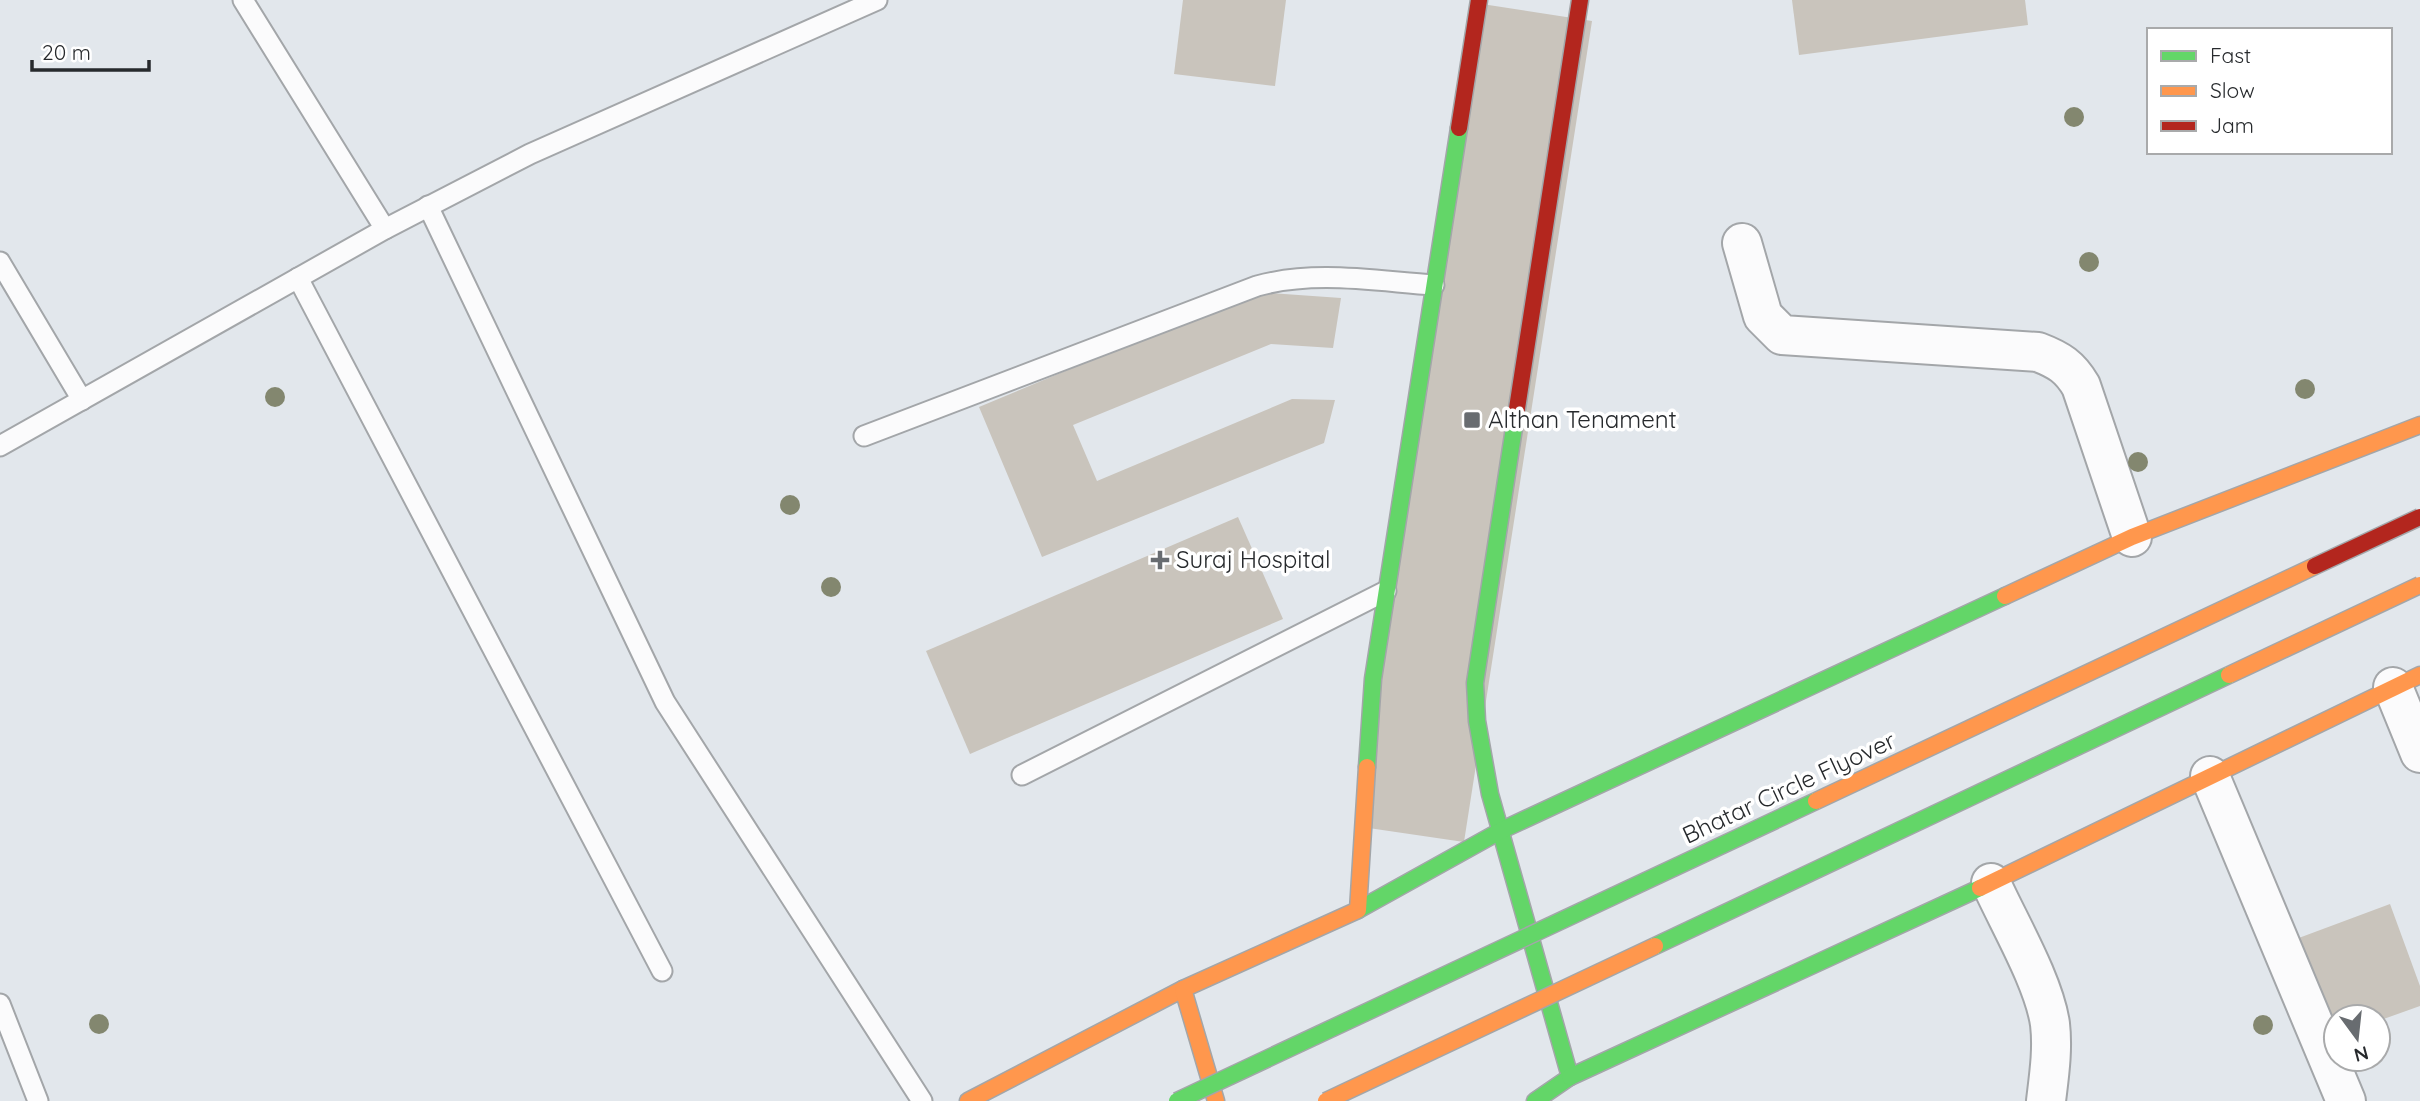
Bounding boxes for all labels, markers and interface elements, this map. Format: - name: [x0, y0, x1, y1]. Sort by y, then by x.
- scale bar: [32, 28, 149, 72]
- legend: [2147, 28, 2392, 154]
- text: 20 m: [42, 39, 91, 65]
- text: Fast: [2210, 42, 2251, 68]
- text: Slow: [2210, 77, 2255, 103]
- text: Jam: [2210, 112, 2254, 138]
- place label: Althan Tenament: [1488, 404, 1677, 434]
- marker: Althan Tenament: [1462, 410, 1482, 430]
- place label: Suraj Hospital: [1176, 544, 1331, 574]
- marker: Suraj Hospital: [1150, 550, 1170, 570]
- street label: Bhatar Circle Flyover: [1677, 725, 1900, 850]
- north arrow: [2322, 1003, 2392, 1073]
- text: N: [2352, 1041, 2371, 1068]

